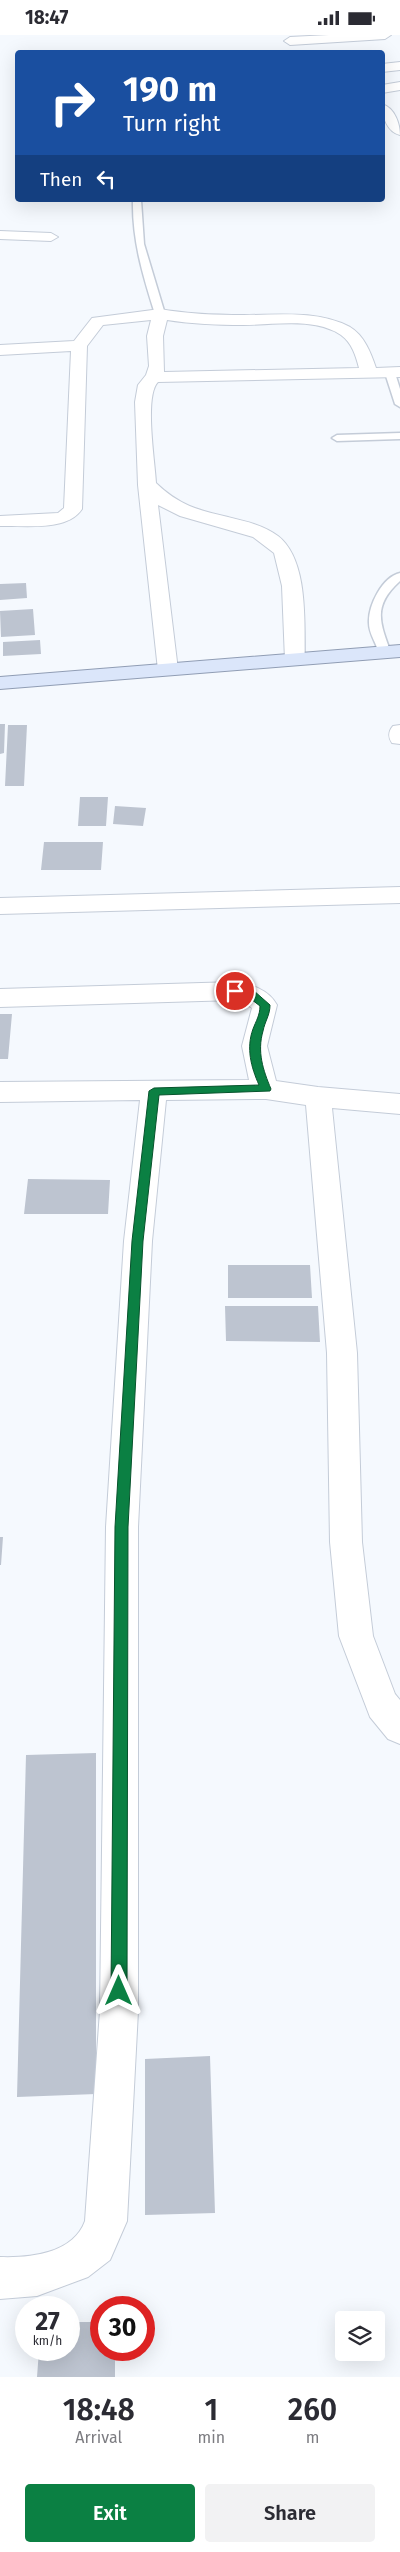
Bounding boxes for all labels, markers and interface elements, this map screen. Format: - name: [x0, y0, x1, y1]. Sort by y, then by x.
- text: 18:47: [25, 6, 68, 29]
- text: 190 m: [123, 68, 217, 110]
- icon: right: [40, 70, 105, 135]
- text: Turn right: [123, 110, 220, 137]
- icon: left: [92, 165, 120, 193]
- text: Then: [40, 168, 82, 191]
- pin: [214, 970, 256, 1012]
- icon: arrive: [221, 977, 249, 1005]
- position arrow: [92, 1964, 144, 2016]
- speed limit sign: 30: [90, 2296, 155, 2361]
- text: 27: [35, 2307, 60, 2337]
- map controls: [335, 2311, 385, 2361]
- button: layers: [335, 2311, 385, 2361]
- text: km/h: [33, 2334, 62, 2348]
- text: 18:48: [63, 2392, 135, 2428]
- text: 1: [204, 2392, 218, 2428]
- text: 260: [288, 2392, 337, 2428]
- text: Arrival: [75, 2428, 122, 2447]
- text: min: [197, 2428, 225, 2447]
- text: m: [306, 2428, 319, 2447]
- button: Exit: [25, 2484, 195, 2542]
- button: Share: [205, 2484, 375, 2542]

